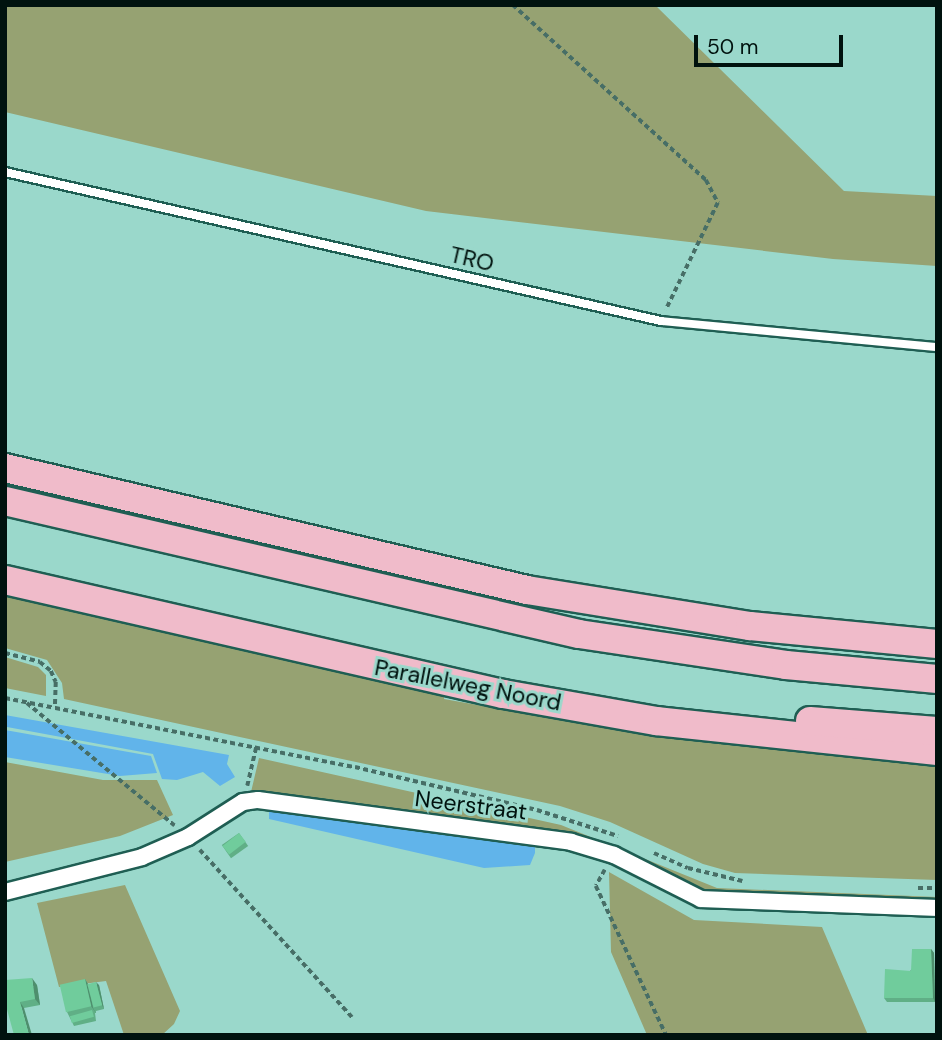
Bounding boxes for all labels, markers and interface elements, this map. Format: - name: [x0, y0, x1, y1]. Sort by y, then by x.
- scale bar: [697, 21, 846, 65]
- text: 50 m: [707, 33, 758, 61]
- street label: TRO: [447, 241, 497, 277]
- street label: Parallelweg Noord: [372, 653, 564, 717]
- street label: Neerstraat: [413, 784, 529, 826]

